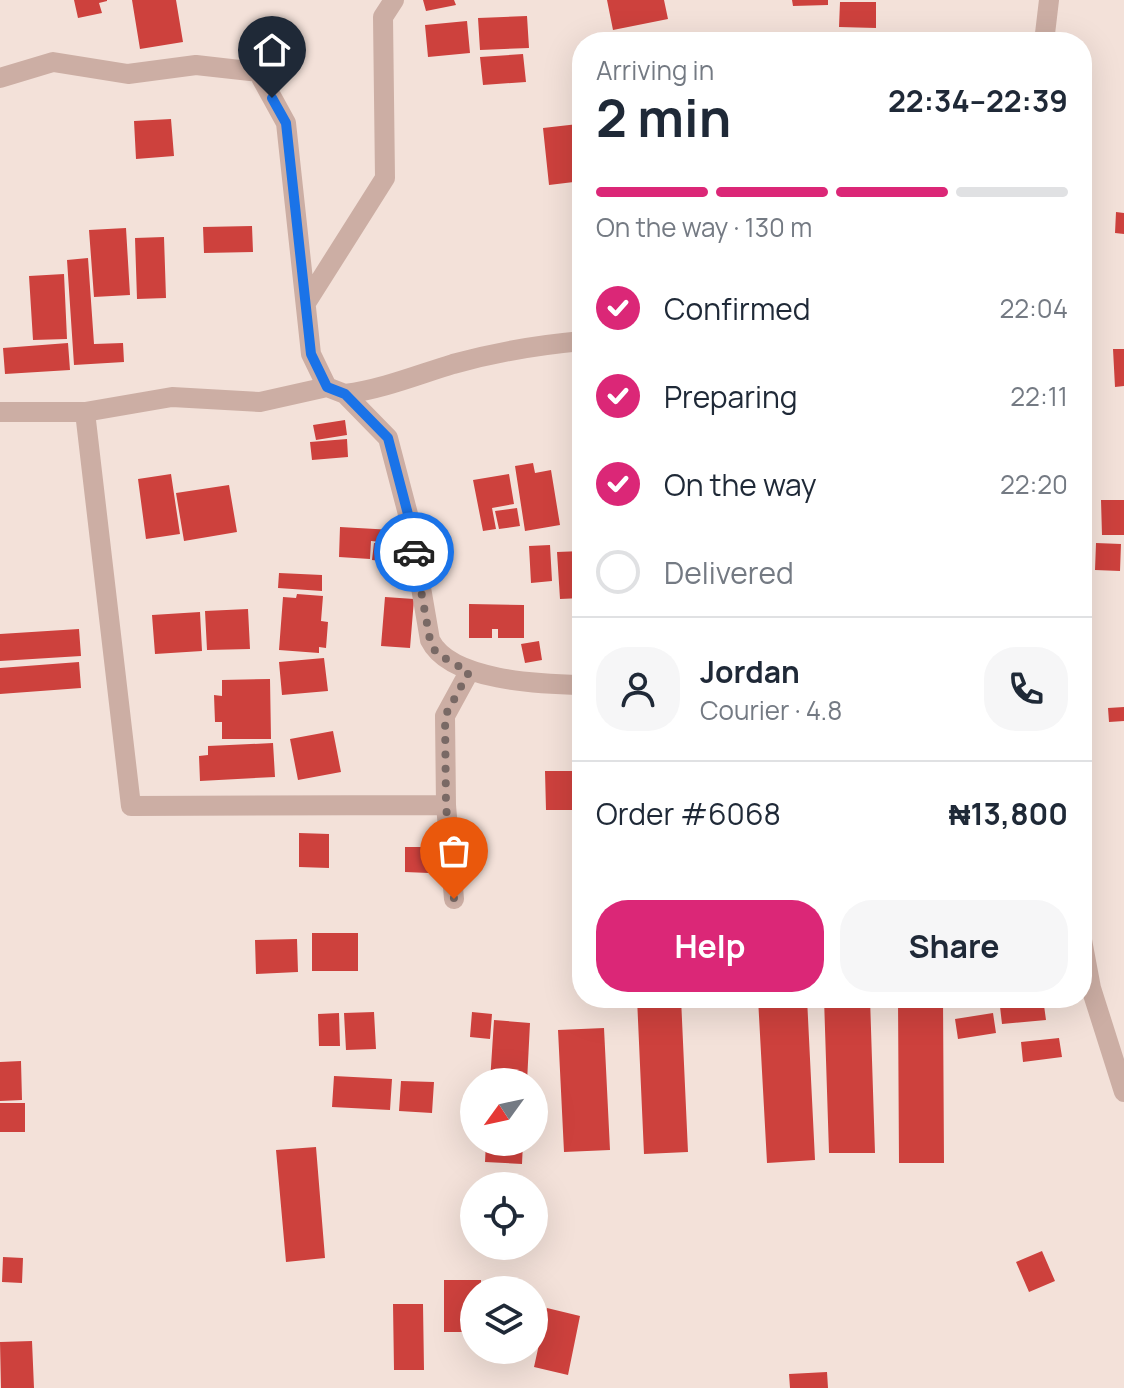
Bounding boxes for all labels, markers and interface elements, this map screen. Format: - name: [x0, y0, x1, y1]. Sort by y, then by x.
- pin: [238, 16, 306, 98]
- icon: home: [250, 28, 294, 72]
- text: Arriving in: [596, 52, 714, 88]
- text: 22:34–22:39: [888, 80, 1068, 121]
- text: 2 min: [596, 82, 731, 153]
- text: On the way · 130 m: [596, 209, 812, 245]
- icon: check: [596, 286, 640, 330]
- text: Confirmed: [664, 288, 811, 329]
- text: 22:04: [999, 290, 1068, 326]
- icon: check: [596, 374, 640, 418]
- text: Preparing: [664, 376, 798, 417]
- text: 22:11: [1010, 378, 1068, 414]
- icon: check: [596, 462, 640, 506]
- text: On the way: [664, 464, 817, 505]
- text: 22:20: [1000, 466, 1068, 502]
- courier: [374, 512, 454, 592]
- icon: car: [392, 530, 436, 574]
- text: Delivered: [664, 552, 794, 593]
- button: person: [596, 647, 680, 731]
- button: phone: [984, 647, 1068, 731]
- text: Jordan: [700, 651, 800, 692]
- text: Courier · 4.8: [700, 692, 842, 728]
- text: Order #6068: [596, 793, 781, 834]
- text: ₦13,800: [949, 793, 1068, 834]
- pin: [420, 817, 488, 899]
- icon: bag: [432, 829, 476, 873]
- button: Help: [596, 900, 824, 992]
- button: Share: [840, 900, 1068, 992]
- north arrow: [460, 1068, 548, 1156]
- map controls: [460, 1068, 548, 1364]
- button: locate: [460, 1172, 548, 1260]
- button: layers: [460, 1276, 548, 1364]

